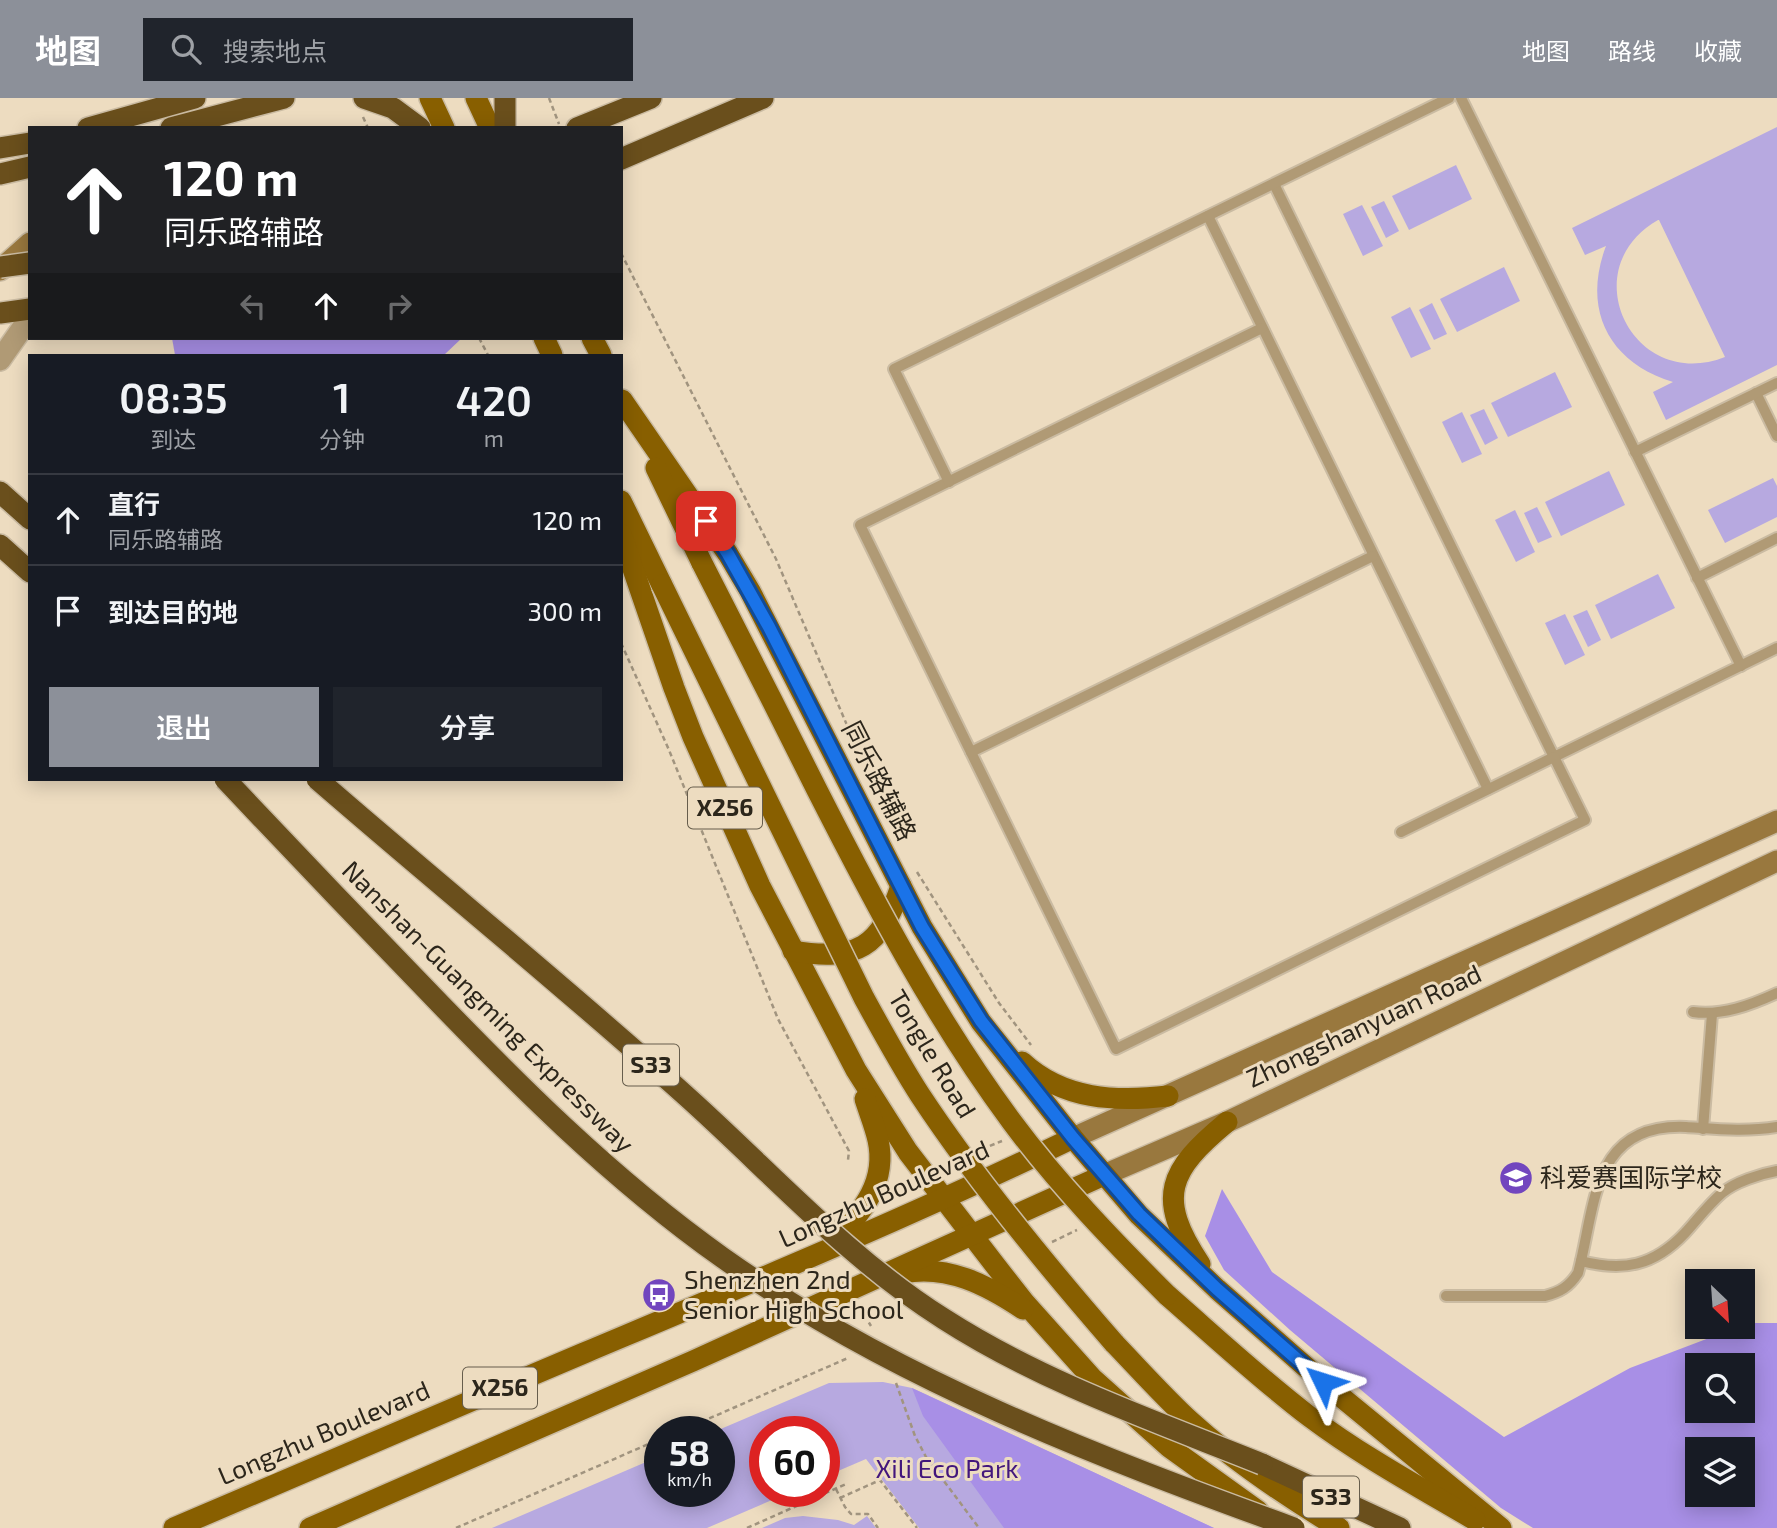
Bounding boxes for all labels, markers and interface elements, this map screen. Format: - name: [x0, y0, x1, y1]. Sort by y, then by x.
- search box: [143, 18, 633, 81]
- text: 地图: [35, 30, 101, 70]
- icon: search: [167, 30, 205, 68]
- text: 搜索地点: [223, 35, 327, 66]
- text: 地图: [1522, 36, 1570, 65]
- text: 路线: [1608, 36, 1656, 65]
- text: 收藏: [1694, 36, 1742, 65]
- text: 120 m: [164, 147, 298, 206]
- icon: ahead: [49, 154, 140, 245]
- text: 同乐路辅路: [164, 212, 324, 250]
- icon: left: [234, 287, 272, 325]
- icon: ahead: [307, 287, 345, 325]
- icon: right: [380, 287, 418, 325]
- text: 08:35: [119, 371, 228, 421]
- text: 1: [333, 371, 350, 421]
- text: 420: [456, 374, 532, 424]
- text: m: [484, 424, 504, 452]
- text: 到达: [150, 425, 196, 453]
- text: 分钟: [319, 425, 365, 453]
- text: 直行: [108, 488, 160, 519]
- pin: [676, 491, 736, 551]
- icon: ahead: [49, 501, 87, 539]
- icon: arrive: [687, 502, 725, 540]
- text: 120 m: [533, 504, 602, 535]
- text: 同乐路辅路: [108, 525, 223, 553]
- icon: arrive: [49, 592, 87, 630]
- text: 300 m: [528, 595, 602, 626]
- text: 到达目的地: [108, 596, 238, 627]
- button: 退出: [49, 687, 319, 767]
- button: 分享: [333, 687, 602, 767]
- street label: 同乐路辅路: [837, 715, 924, 845]
- road number: X256: [688, 788, 762, 828]
- street label: Nanshan-Guangming Expressway: [337, 854, 642, 1158]
- street label: Zhongshanyuan Road: [1241, 957, 1486, 1093]
- street label: Tongle Road: [883, 984, 984, 1123]
- road number: S33: [623, 1044, 679, 1085]
- street label: Longzhu Boulevard: [773, 1132, 993, 1253]
- school or university icon: 科爱赛国际学校: [1497, 1159, 1535, 1197]
- place label: 科爱赛国际学校: [1540, 1161, 1722, 1192]
- place label: Shenzhen 2nd Senior High School: [684, 1263, 904, 1324]
- north arrow: [1685, 1269, 1755, 1339]
- map controls: [1685, 1269, 1755, 1507]
- bus stop icon: Shenzhen 2nd Senior High School: [640, 1276, 678, 1314]
- position arrow: [1286, 1345, 1360, 1419]
- button: search: [1685, 1353, 1755, 1423]
- road number: X256: [463, 1368, 537, 1408]
- street label: Longzhu Boulevard: [213, 1373, 434, 1490]
- speed limit sign: 60: [749, 1416, 840, 1507]
- text: 58: [669, 1431, 710, 1473]
- button: layers: [1685, 1437, 1755, 1507]
- park label: Xili Eco Park: [875, 1452, 1019, 1483]
- text: km/h: [667, 1468, 712, 1490]
- road number: S33: [1303, 1476, 1359, 1518]

